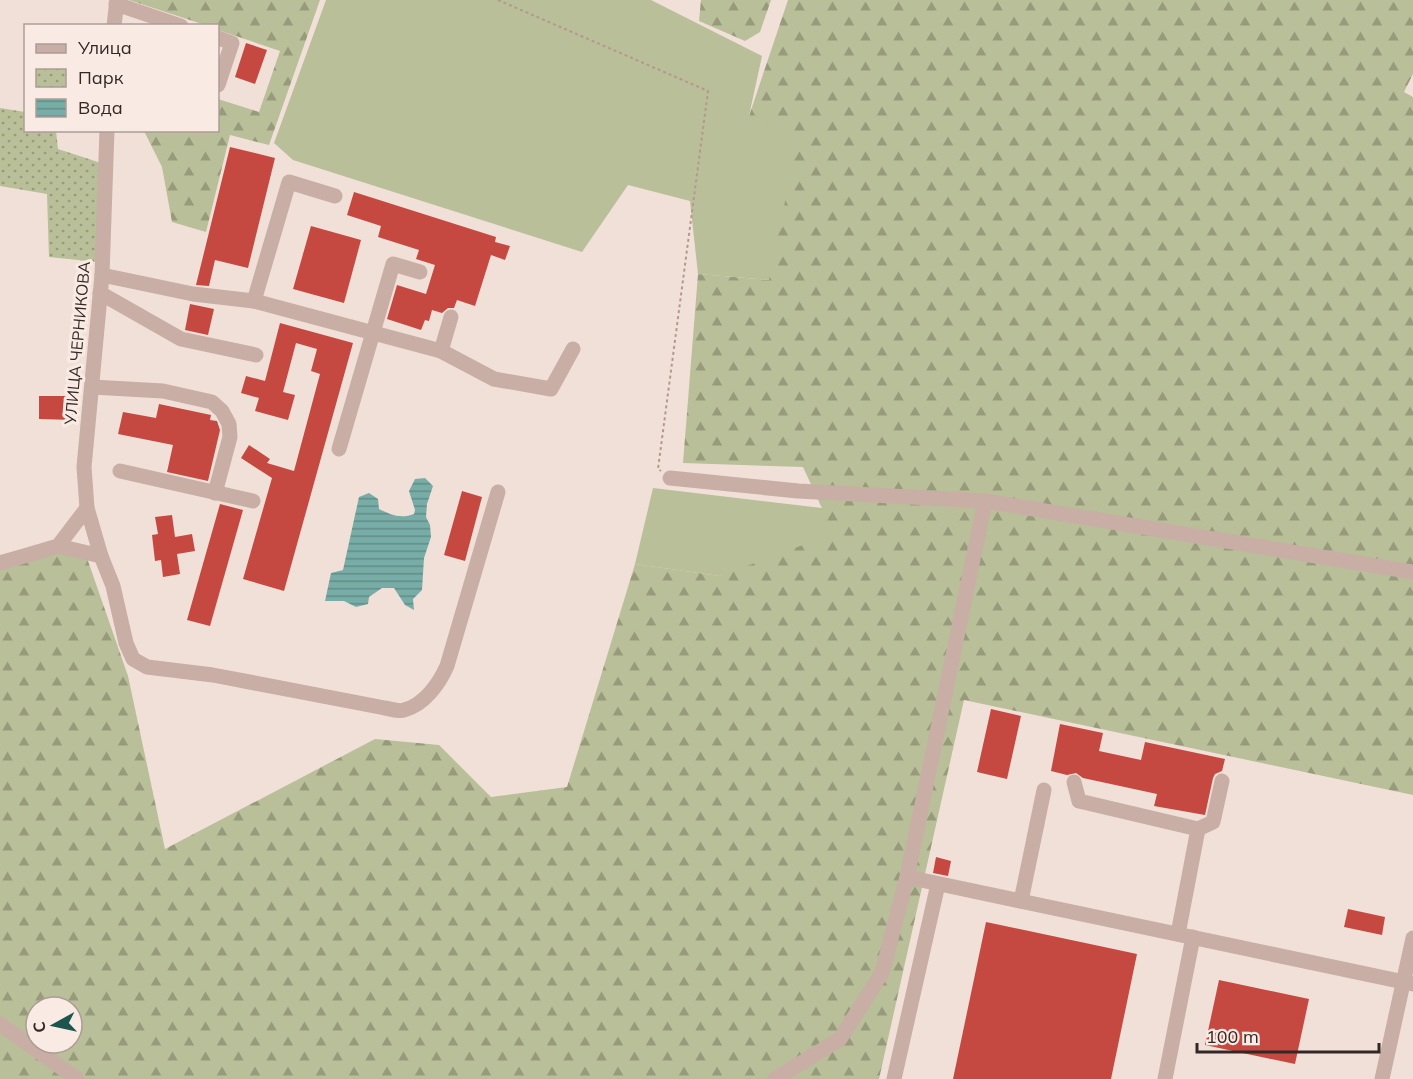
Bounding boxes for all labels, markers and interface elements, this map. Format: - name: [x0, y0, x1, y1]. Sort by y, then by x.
- legend: [24, 24, 219, 132]
- text: Улица: [77, 36, 132, 59]
- text: Парк: [78, 66, 124, 89]
- text: Вода: [78, 96, 123, 119]
- street label: УЛИЦА ЧЕРНИКОВА: [60, 260, 94, 427]
- north arrow: [24, 995, 84, 1055]
- scale bar: [1197, 1016, 1378, 1054]
- text: С: [28, 1020, 50, 1034]
- text: 100 m: [1206, 1025, 1259, 1048]

